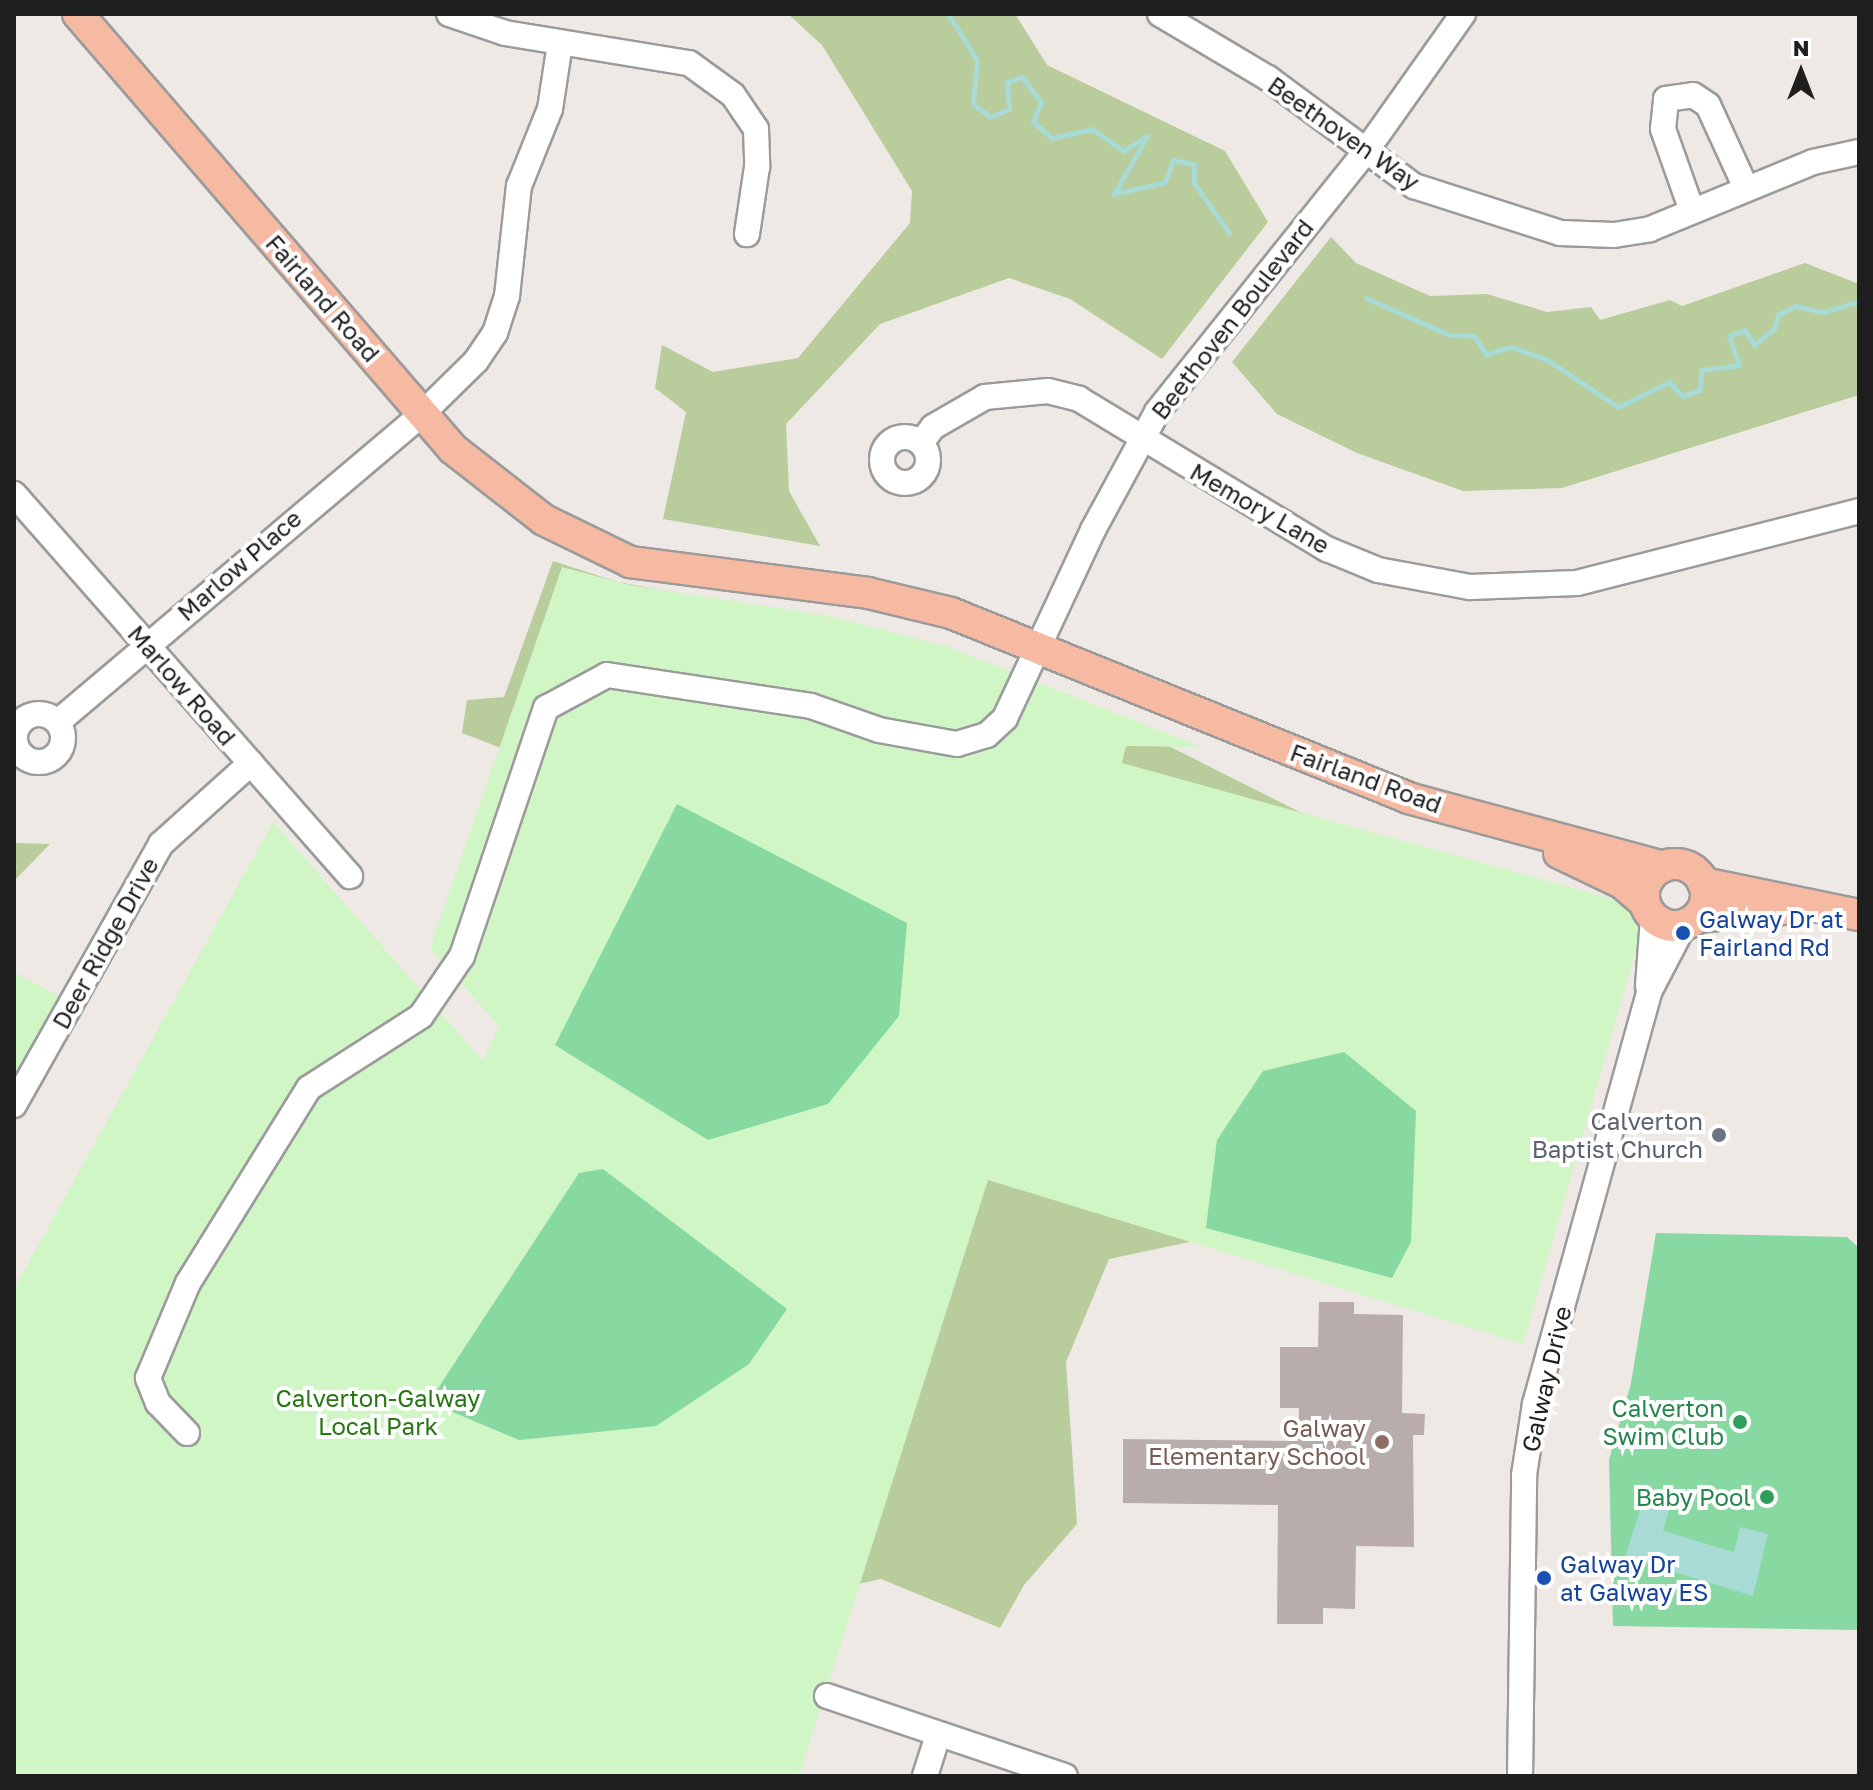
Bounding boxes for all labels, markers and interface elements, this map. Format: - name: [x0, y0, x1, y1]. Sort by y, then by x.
- north arrow: [1761, 32, 1841, 112]
- text: N: [1793, 34, 1809, 61]
- street label: Beethoven Way: [1263, 70, 1425, 196]
- street label: Beethoven Boulevard: [1145, 213, 1319, 425]
- street label: Fairland Road: [260, 229, 386, 367]
- street label: Memory Lane: [1185, 457, 1335, 559]
- street label: Marlow Place: [171, 503, 307, 627]
- street label: Marlow Road: [122, 619, 242, 751]
- street label: Fairland Road: [1287, 737, 1445, 819]
- street label: Deer Ridge Drive: [46, 852, 164, 1034]
- place label: Galway Dr at Fairland Rd: [1699, 905, 1843, 961]
- marker: Galway Dr at Fairland Rd: [1674, 924, 1692, 942]
- place label: Calverton Baptist Church: [1532, 1107, 1703, 1163]
- marker: Calverton Baptist Church: [1710, 1126, 1728, 1144]
- street label: Galway Drive: [1515, 1303, 1577, 1455]
- park label: Calverton-Galway Local Park: [275, 1384, 481, 1440]
- place label: Calverton Swim Club: [1602, 1394, 1724, 1450]
- marker: Calverton Swim Club: [1731, 1413, 1749, 1431]
- place label: Galway Elementary School: [1148, 1414, 1366, 1470]
- marker: Galway Elementary School: [1373, 1433, 1391, 1451]
- place label: Baby Pool: [1636, 1483, 1751, 1511]
- marker: Baby Pool: [1758, 1488, 1776, 1506]
- place label: Galway Dr at Galway ES: [1560, 1550, 1708, 1606]
- marker: Galway Dr at Galway ES: [1535, 1569, 1553, 1587]

